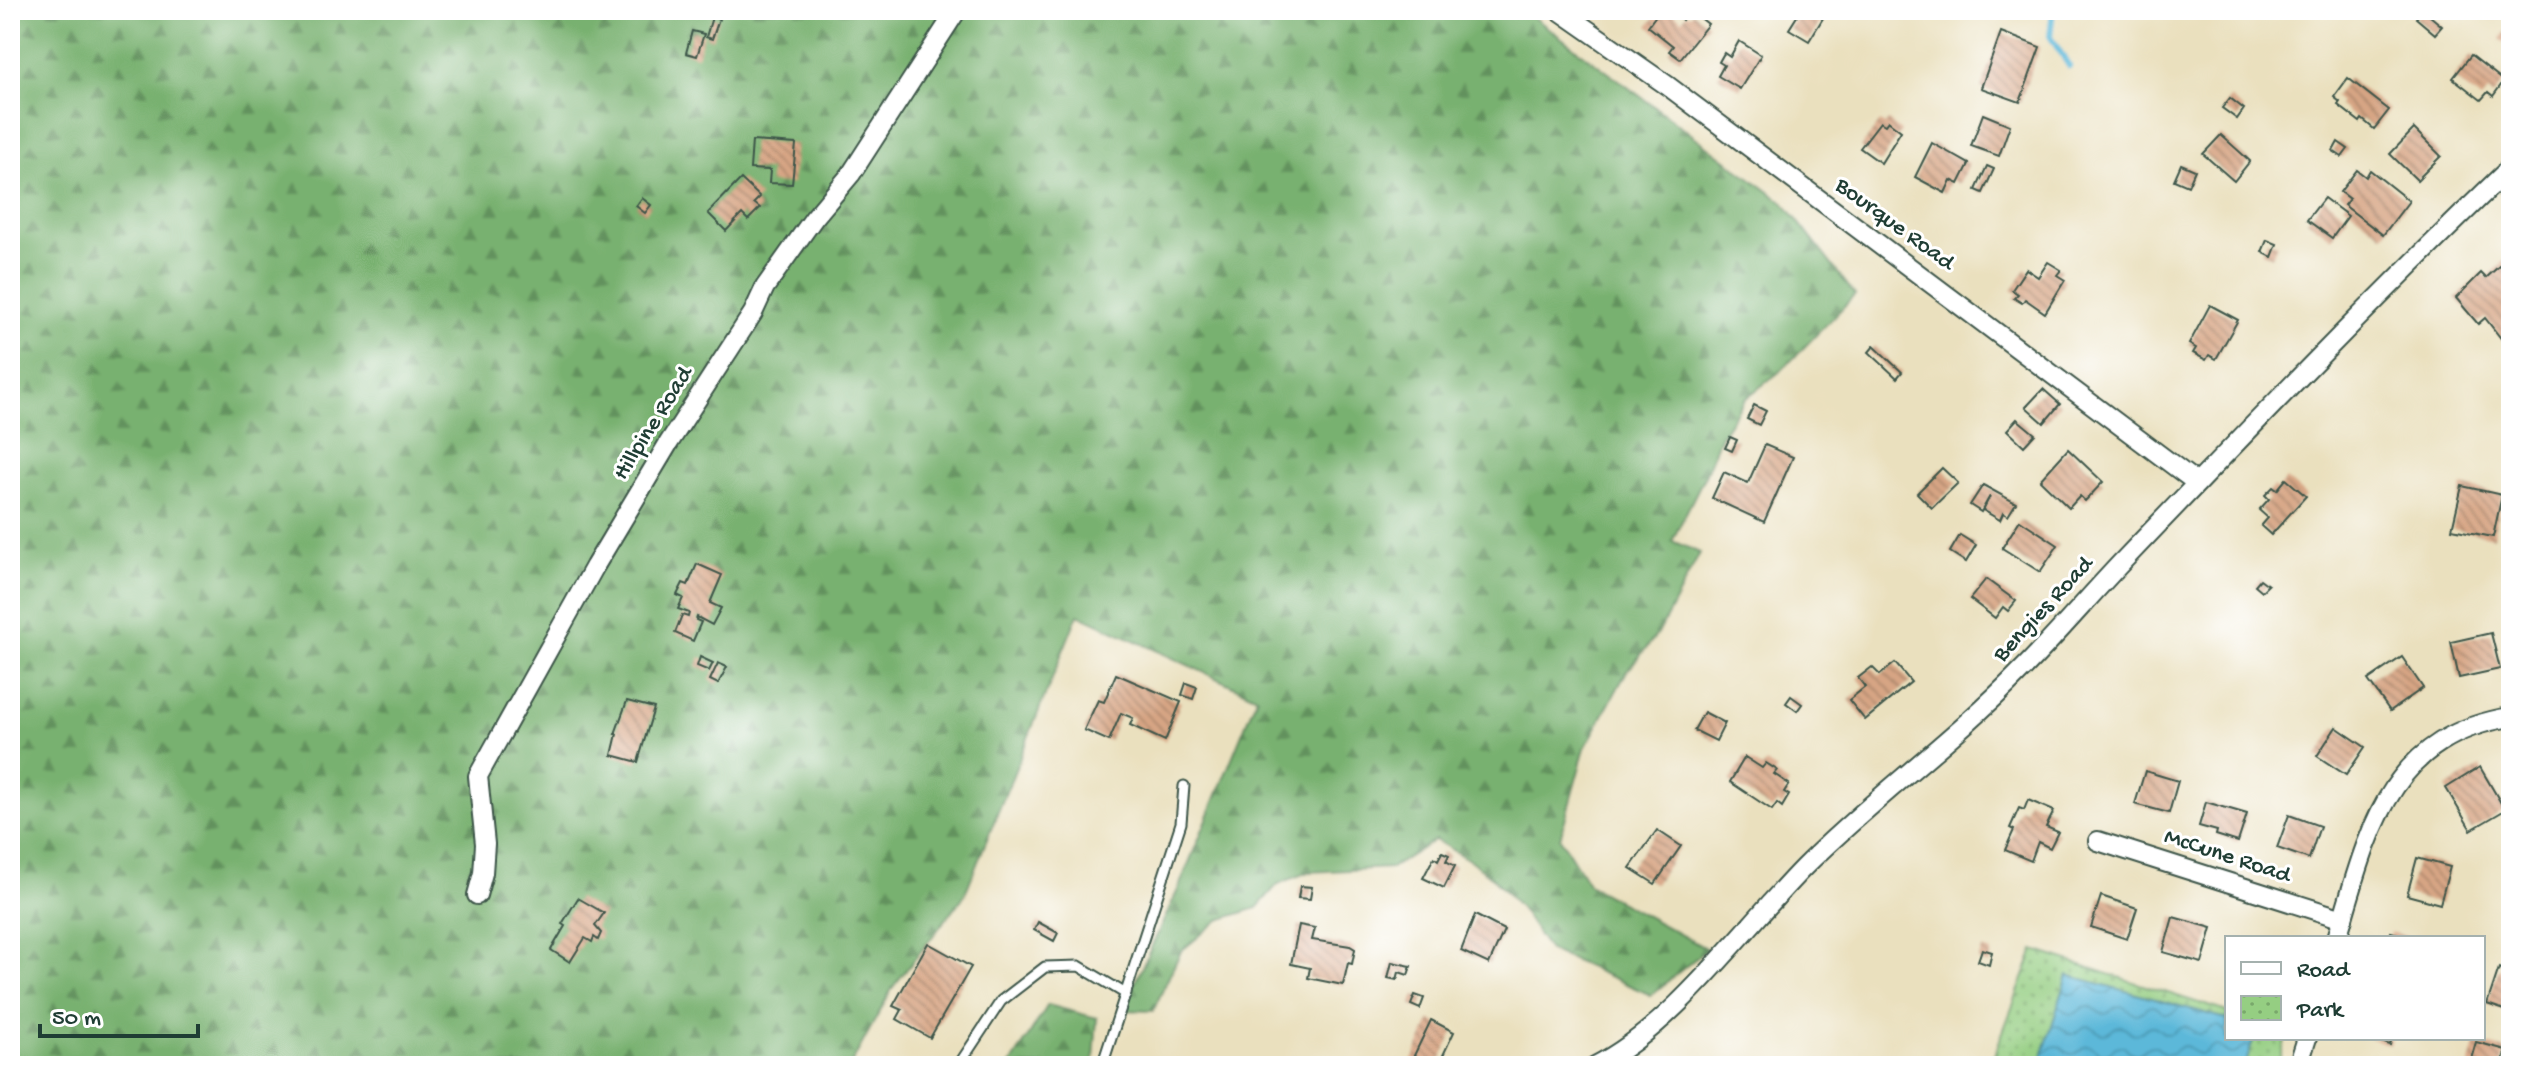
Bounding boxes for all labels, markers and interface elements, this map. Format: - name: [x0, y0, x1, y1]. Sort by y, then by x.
- street label: Bourque Road: [1828, 171, 1961, 279]
- street label: Hillpine Road: [608, 360, 701, 486]
- street label: Bengies Road: [1987, 550, 2102, 670]
- street label: McCune Road: [2160, 823, 2296, 892]
- legend: [2225, 936, 2485, 1040]
- text: Road: [2297, 957, 2351, 986]
- scale bar: [40, 988, 198, 1038]
- text: Park: [2296, 997, 2345, 1026]
- text: 50 m: [52, 1005, 101, 1034]

